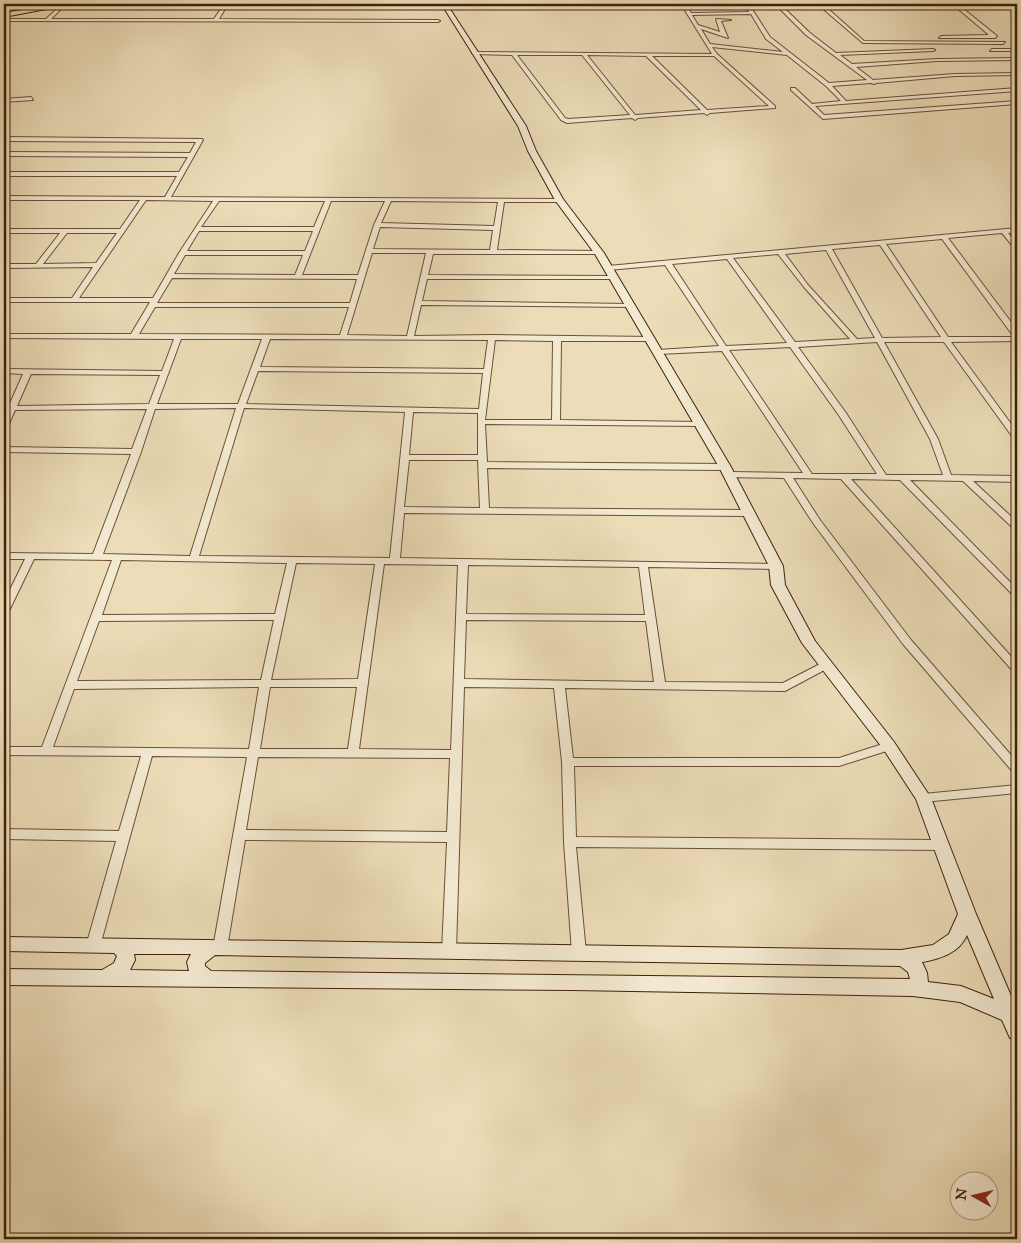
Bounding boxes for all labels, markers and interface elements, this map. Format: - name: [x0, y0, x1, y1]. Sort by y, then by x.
- north arrow: [948, 1170, 998, 1220]
- text: N: [952, 1187, 971, 1201]

